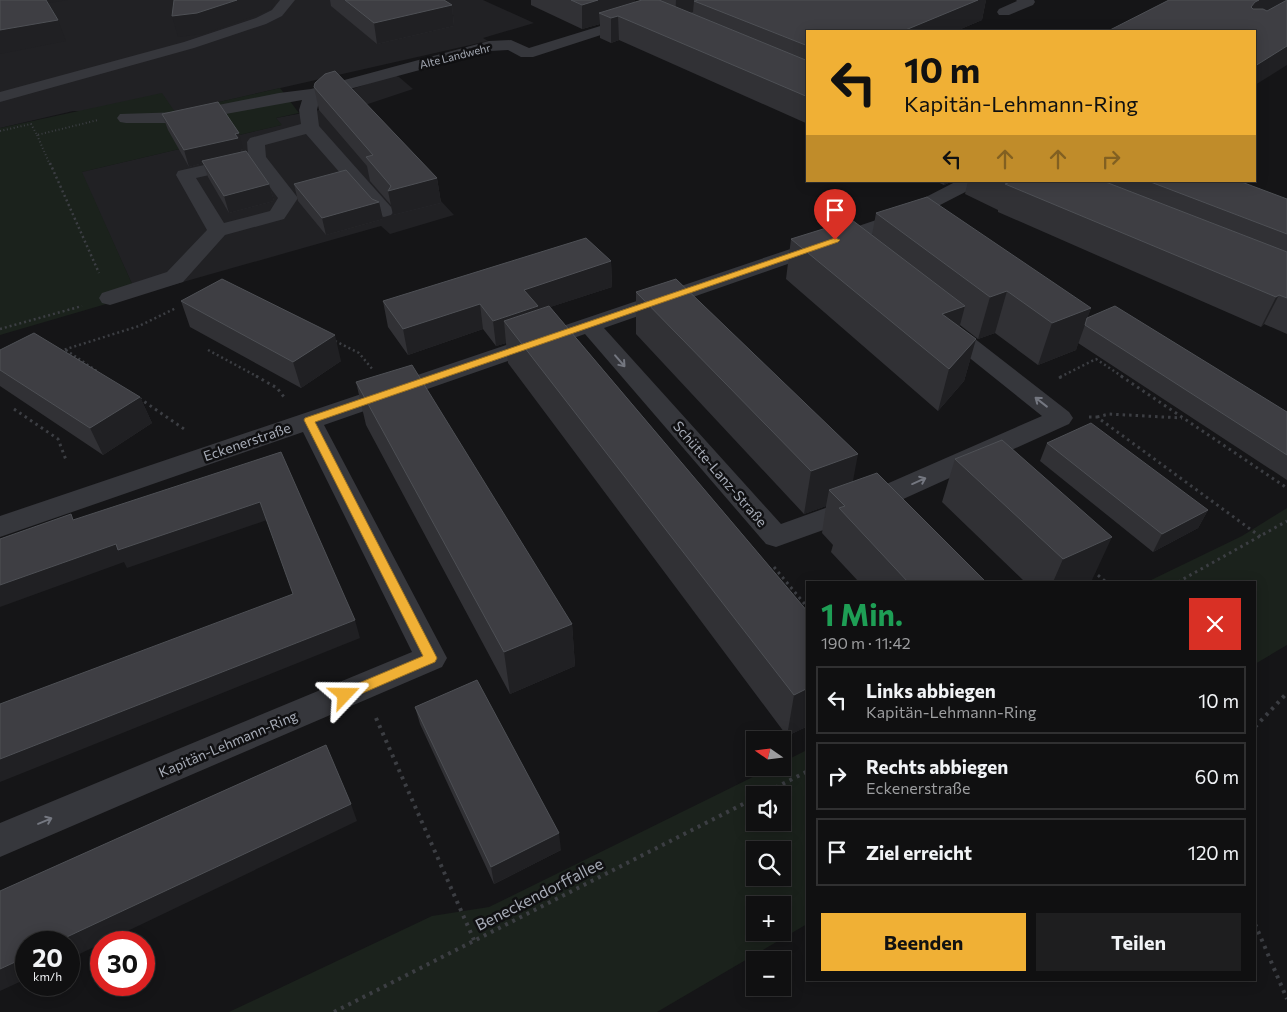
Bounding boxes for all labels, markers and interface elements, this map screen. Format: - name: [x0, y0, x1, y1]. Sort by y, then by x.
- street label: Alte Landwehr: [418, 40, 492, 71]
- text: 10 m: [904, 47, 980, 90]
- icon: left: [821, 50, 886, 115]
- text: Kapitän-Lehmann-Ring: [904, 90, 1138, 117]
- icon: left: [938, 145, 966, 173]
- icon: ahead: [991, 145, 1019, 173]
- icon: ahead: [1044, 145, 1072, 173]
- icon: right: [1097, 145, 1125, 173]
- pin: [814, 189, 856, 240]
- icon: arrive: [821, 196, 849, 224]
- one-way arrow: [615, 354, 626, 367]
- one-way arrow: [1034, 397, 1048, 407]
- street label: Schütte-Lanz-Straße: [670, 417, 771, 530]
- street label: Eckenerstraße: [201, 419, 293, 464]
- one-way arrow: [911, 475, 926, 485]
- text: 1 Min.: [821, 595, 903, 632]
- button: close: [1189, 598, 1241, 650]
- text: 190 m · 11:42: [821, 633, 911, 652]
- position arrow: [318, 668, 370, 720]
- text: Links abbiegen: [866, 679, 996, 702]
- icon: left: [823, 686, 851, 714]
- text: 10 m: [1198, 689, 1239, 712]
- text: Kapitän-Lehmann-Ring: [866, 702, 1036, 721]
- street label: Kapitän-Lehmann-Ring: [156, 706, 300, 780]
- north arrow: [746, 731, 791, 776]
- map controls: [746, 731, 791, 996]
- text: Rechts abbiegen: [866, 755, 1008, 778]
- icon: right: [823, 762, 851, 790]
- text: 60 m: [1195, 765, 1239, 788]
- text: Eckenerstraße: [866, 778, 970, 797]
- button: sound: [746, 786, 791, 831]
- one-way arrow: [37, 816, 52, 826]
- icon: arrive: [823, 838, 851, 866]
- button: search: [746, 841, 791, 886]
- text: Ziel erreicht: [866, 841, 972, 864]
- text: 120 m: [1188, 841, 1239, 864]
- street label: Beneckendorffallee: [472, 853, 606, 934]
- button: +: [746, 896, 791, 941]
- button: Beenden: [821, 913, 1026, 971]
- button: Teilen: [1036, 913, 1241, 971]
- speed limit sign: 30: [90, 931, 155, 996]
- text: 20: [32, 942, 63, 972]
- button: −: [746, 951, 791, 996]
- text: km/h: [33, 969, 62, 983]

